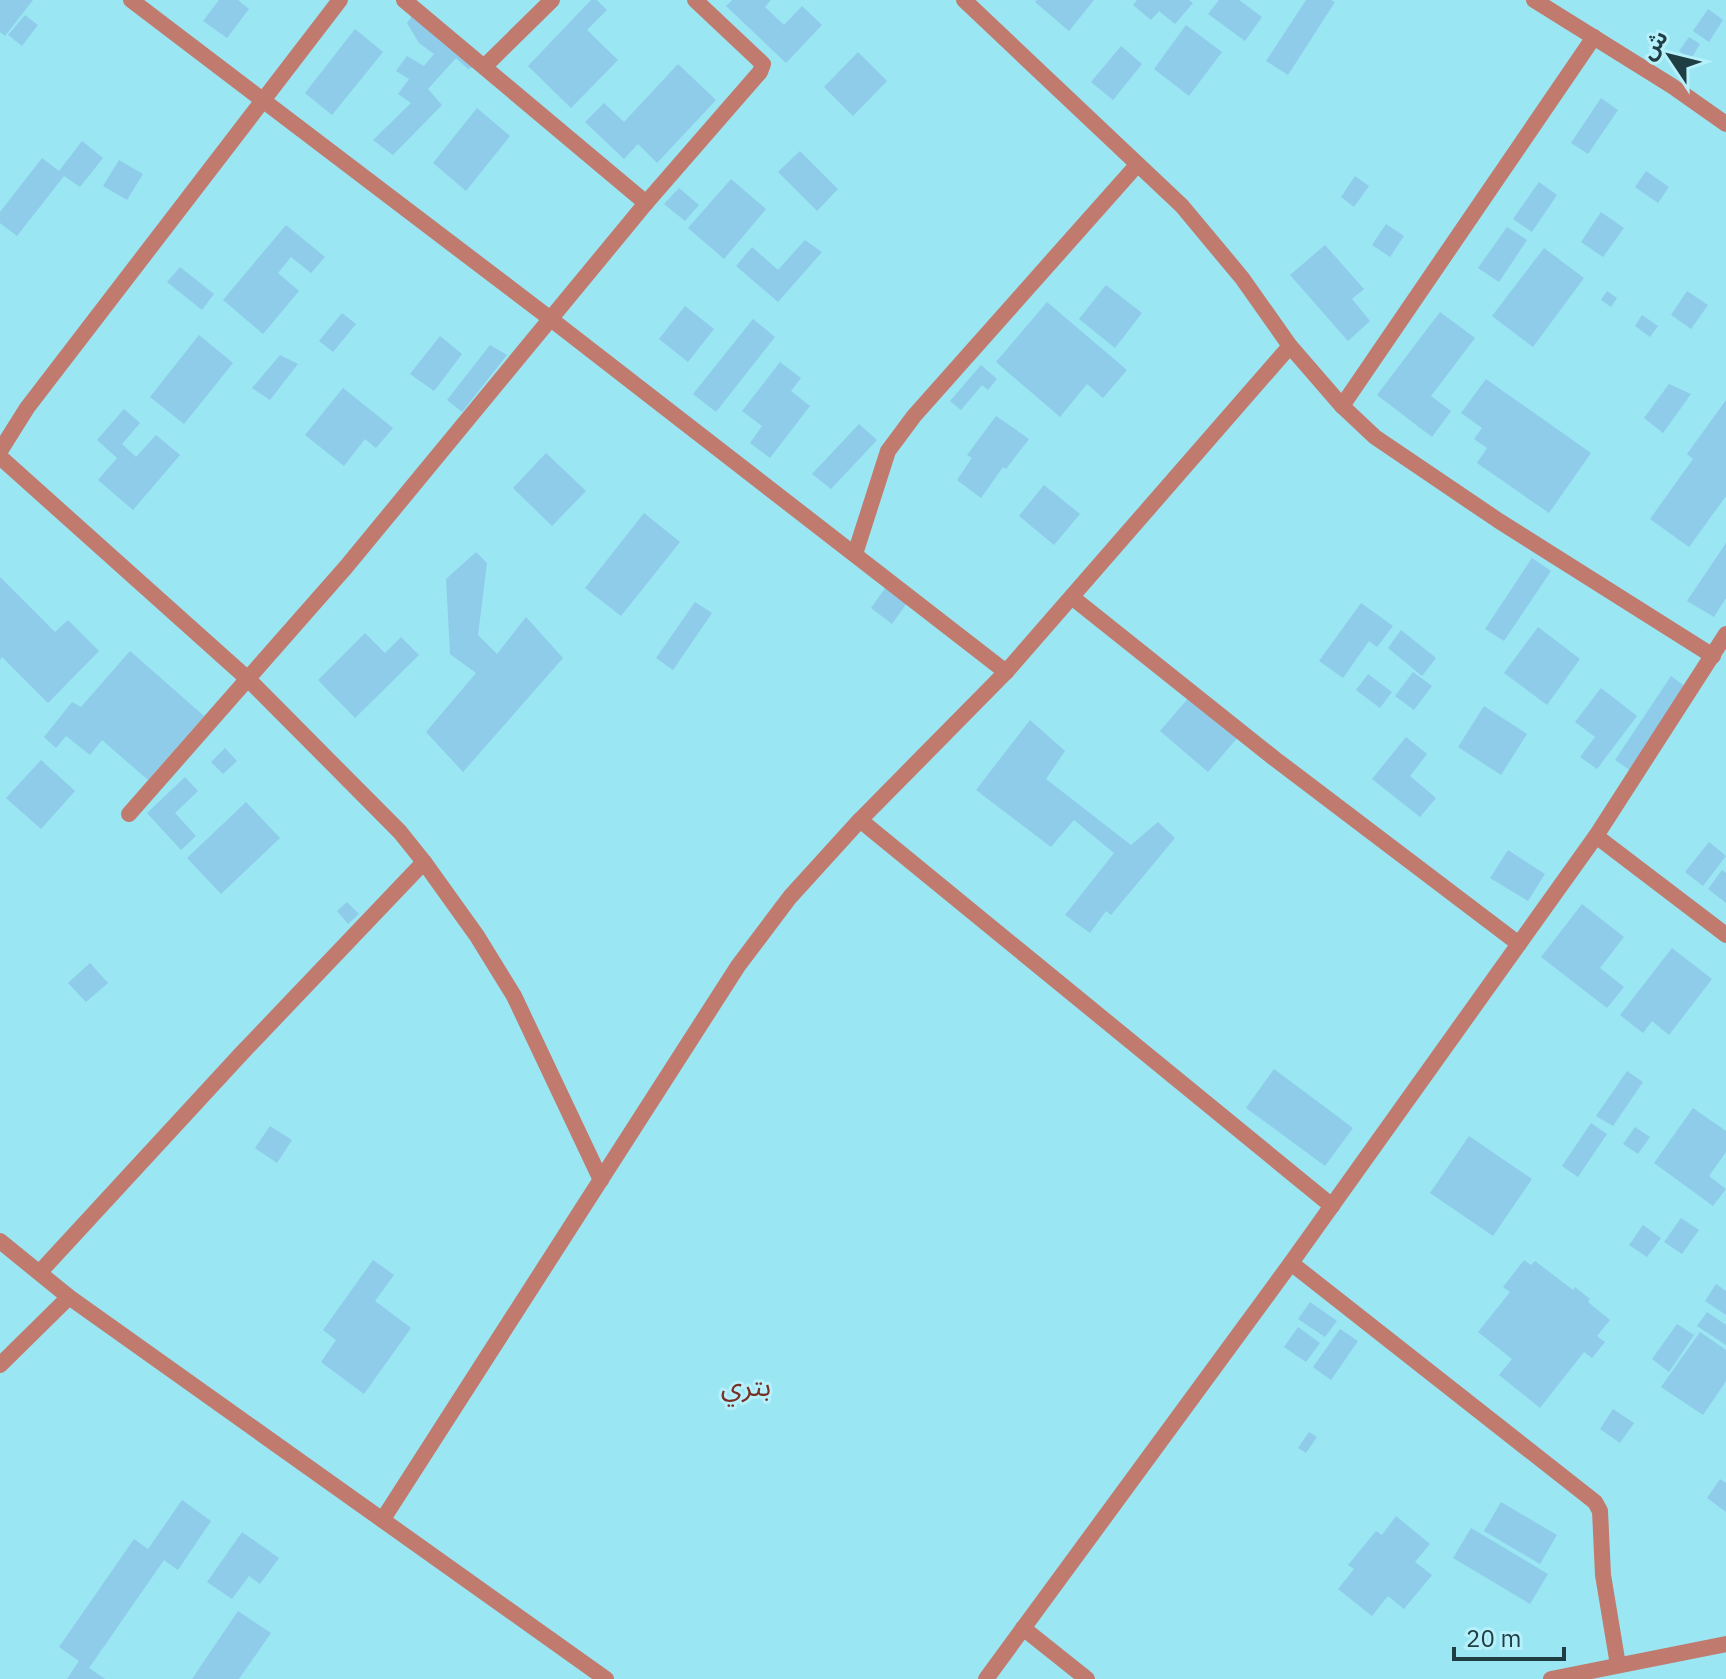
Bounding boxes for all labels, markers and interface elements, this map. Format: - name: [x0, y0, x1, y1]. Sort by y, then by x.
- north arrow: [1630, 16, 1710, 96]
- text: ش: [1633, 24, 1674, 65]
- district label: بتري: [721, 1367, 771, 1407]
- scale bar: [1454, 1611, 1564, 1661]
- text: 20 m: [1466, 1622, 1521, 1654]

